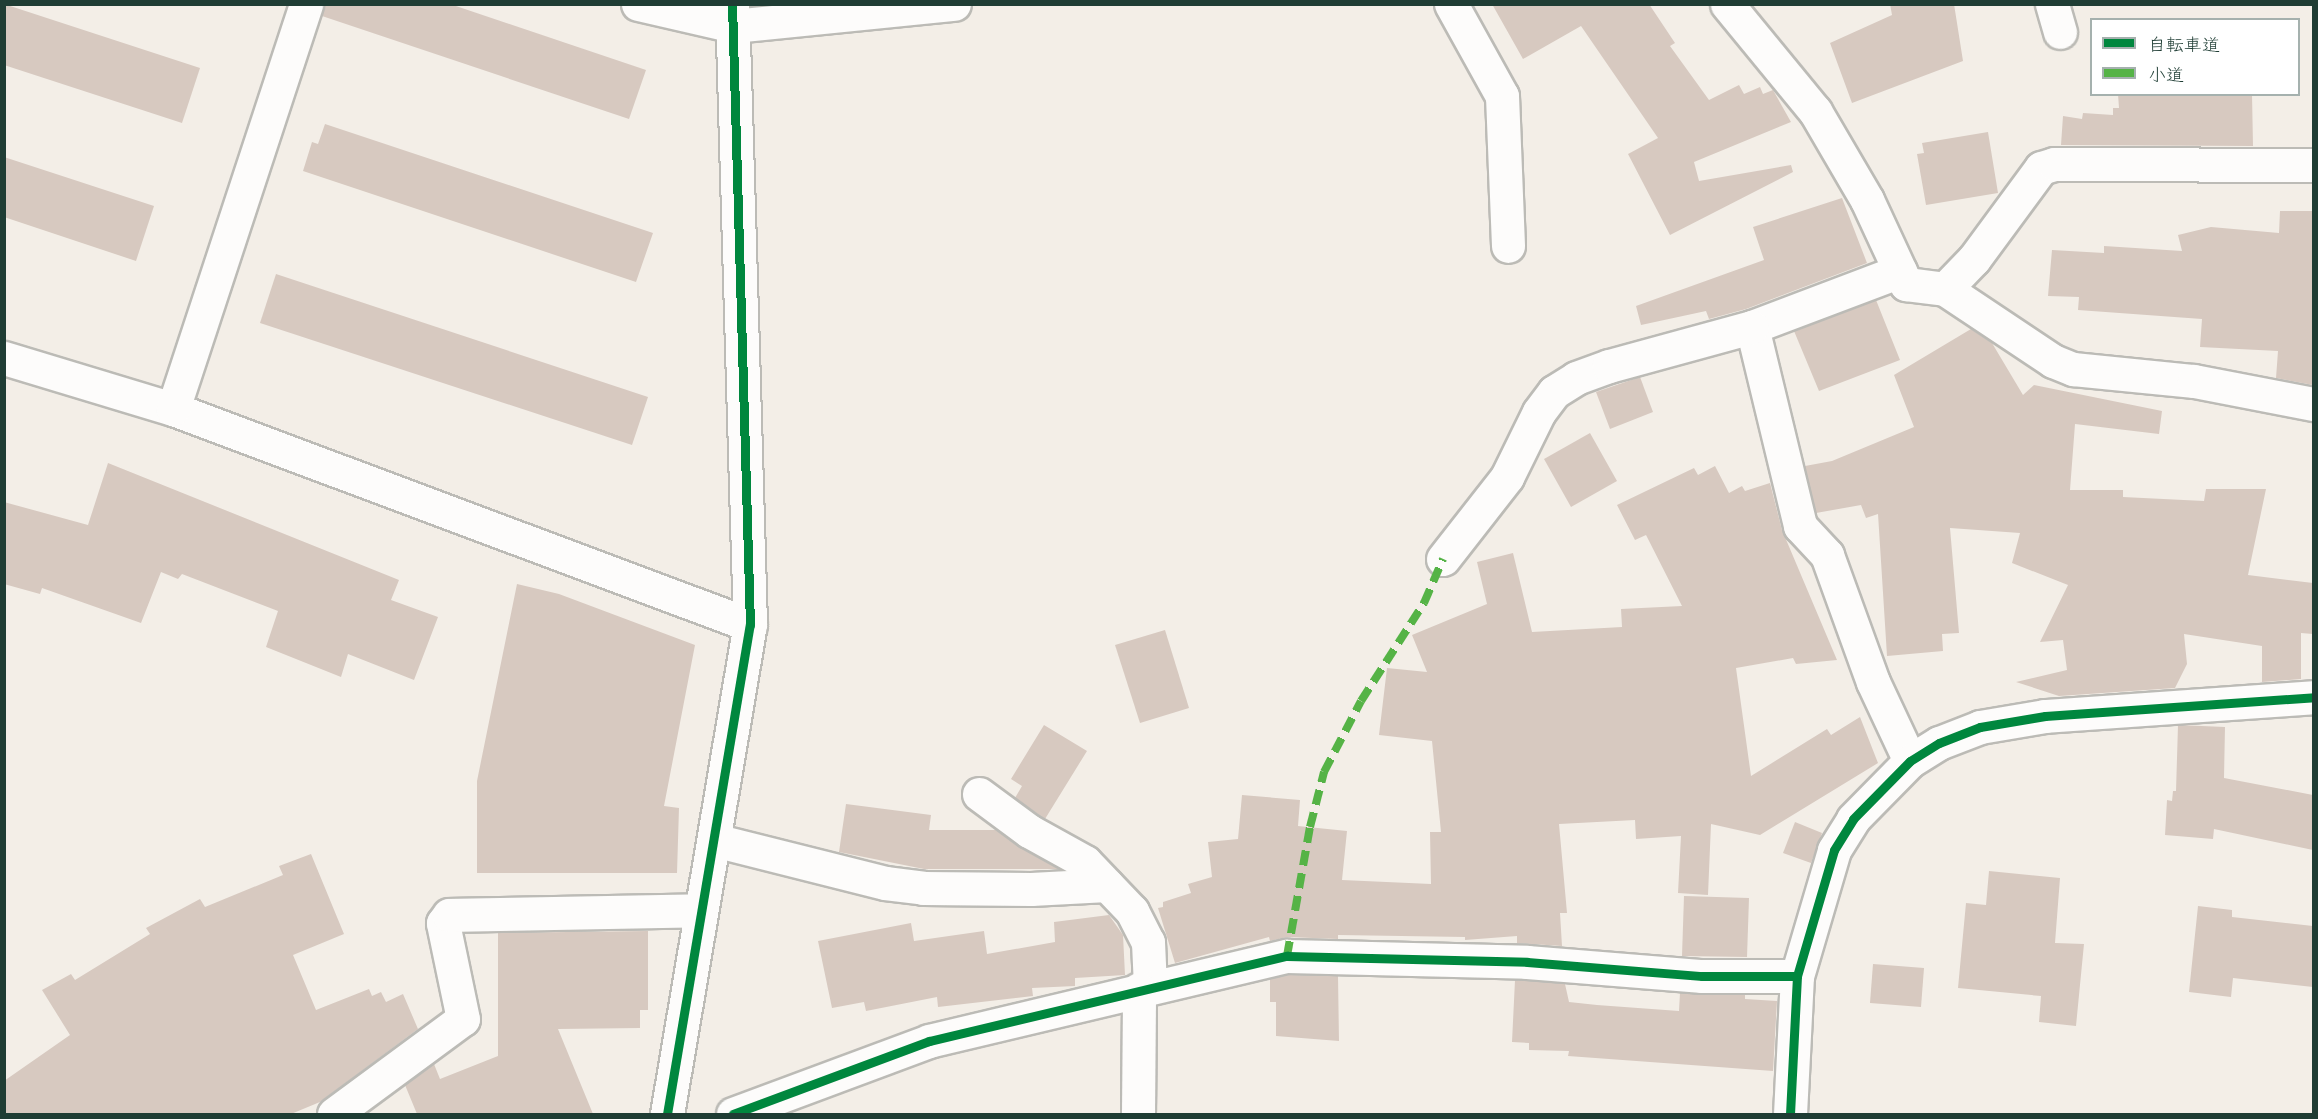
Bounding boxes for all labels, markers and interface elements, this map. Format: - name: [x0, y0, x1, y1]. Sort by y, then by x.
- legend: [2090, 18, 2300, 96]
- text: 自転車道: [2148, 30, 2220, 57]
- text: 小道: [2148, 60, 2184, 87]

